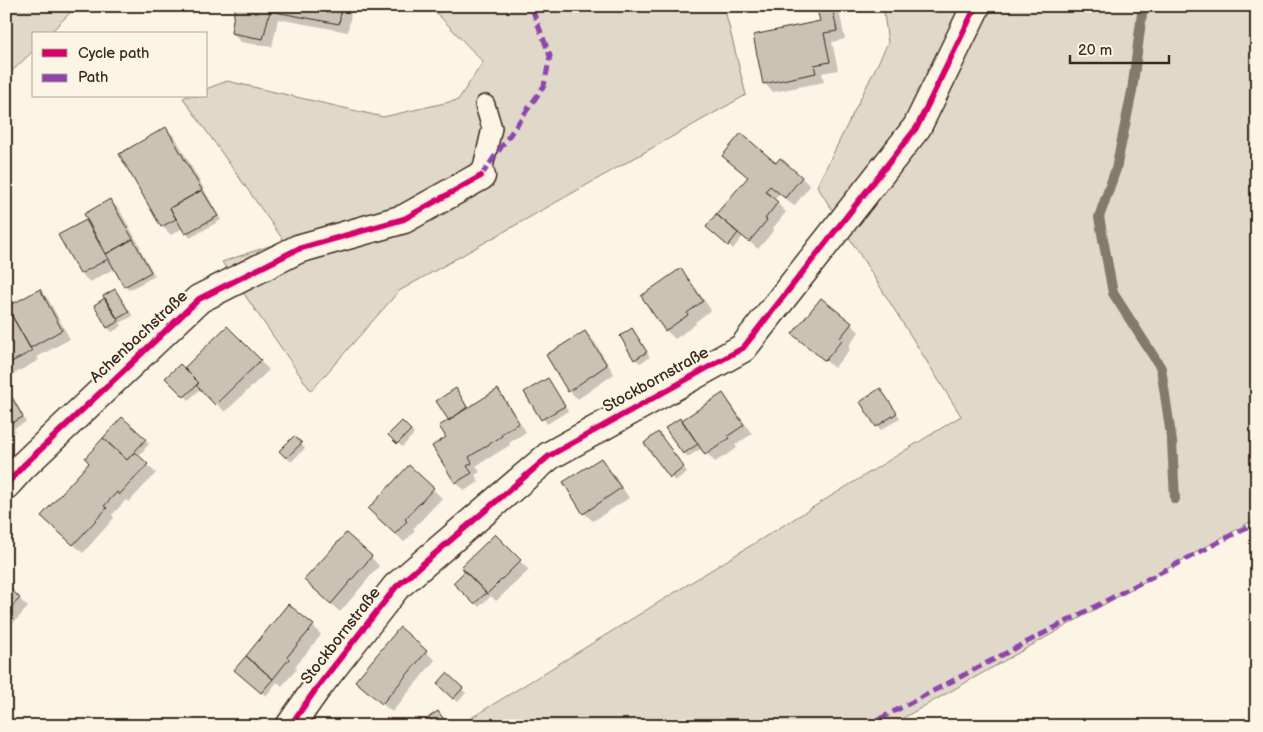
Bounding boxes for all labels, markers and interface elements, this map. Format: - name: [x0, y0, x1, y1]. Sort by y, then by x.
- legend: [32, 32, 208, 98]
- scale bar: [1070, 32, 1169, 64]
- text: 20 m: [1078, 41, 1112, 60]
- text: Cycle path: [78, 44, 149, 63]
- text: Path: [78, 68, 108, 87]
- street label: Achenbachstraße: [86, 287, 192, 387]
- street label: Stockbornstraße: [600, 343, 713, 417]
- street label: Stockbornstraße: [297, 583, 385, 688]

